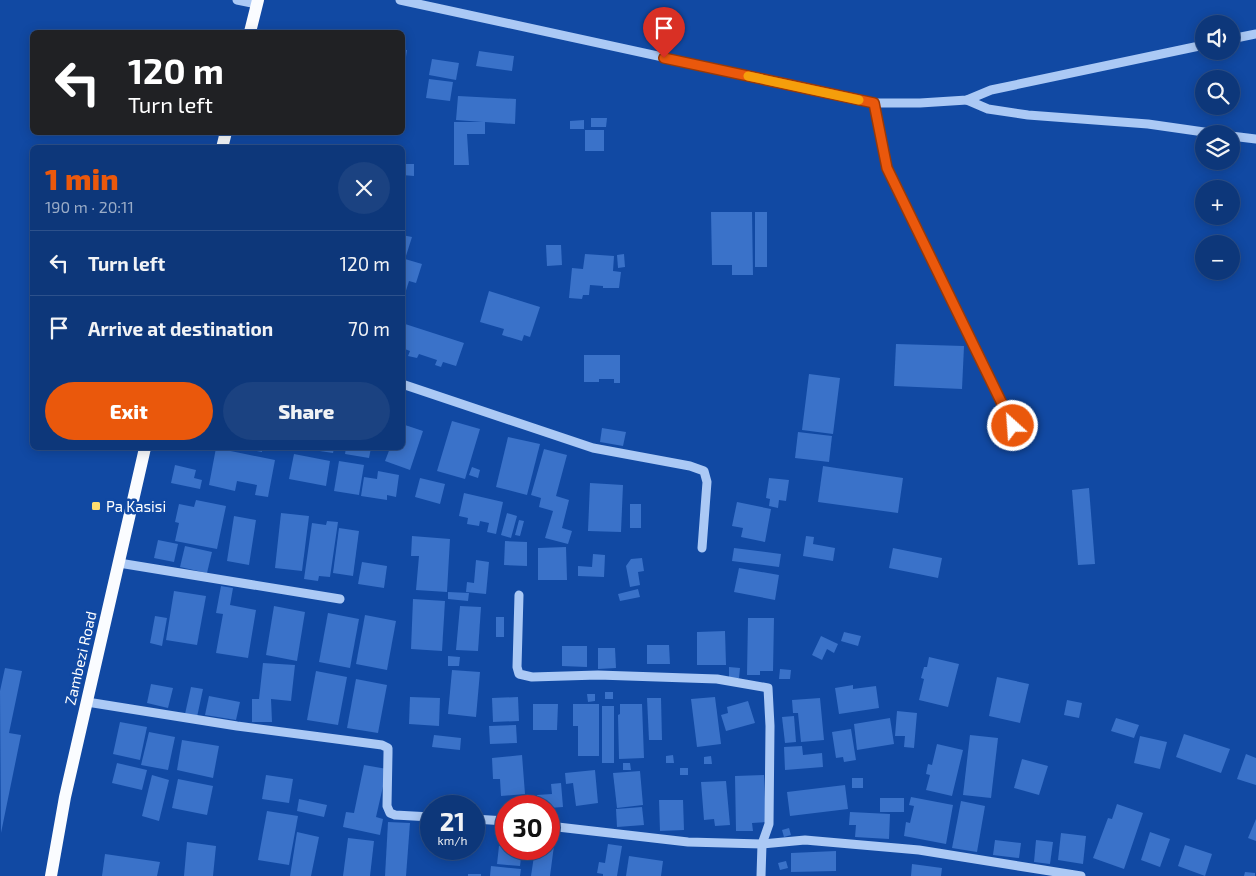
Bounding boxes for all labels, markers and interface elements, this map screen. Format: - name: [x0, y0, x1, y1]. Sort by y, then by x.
- pin: [643, 7, 685, 58]
- icon: arrive: [650, 14, 678, 42]
- map controls: [1195, 15, 1240, 280]
- button: sound: [1195, 15, 1240, 60]
- text: 120 m: [128, 49, 224, 91]
- icon: left: [45, 50, 110, 115]
- button: search: [1195, 70, 1240, 115]
- text: Turn left: [128, 91, 213, 117]
- button: layers: [1195, 125, 1240, 170]
- text: 1 min: [45, 160, 119, 196]
- button: close: [338, 162, 390, 214]
- button: +: [1195, 180, 1240, 225]
- text: 190 m · 20:11: [45, 197, 134, 216]
- button: −: [1195, 235, 1240, 280]
- icon: left: [45, 249, 73, 277]
- text: Turn left: [88, 252, 165, 275]
- text: 120 m: [339, 252, 390, 275]
- icon: arrive: [45, 314, 73, 342]
- text: Arrive at destination: [88, 317, 273, 340]
- text: 70 m: [348, 317, 390, 340]
- button: Exit: [45, 382, 213, 440]
- button: Share: [223, 382, 390, 440]
- position arrow: [986, 399, 1038, 451]
- place label: Pa Kasisi: [106, 497, 166, 515]
- marker: Pa Kasisi: [90, 500, 102, 512]
- street label: Zambezi Road: [60, 609, 100, 707]
- speed limit sign: 30: [495, 795, 560, 860]
- text: 21: [440, 806, 465, 836]
- text: km/h: [438, 833, 467, 847]

